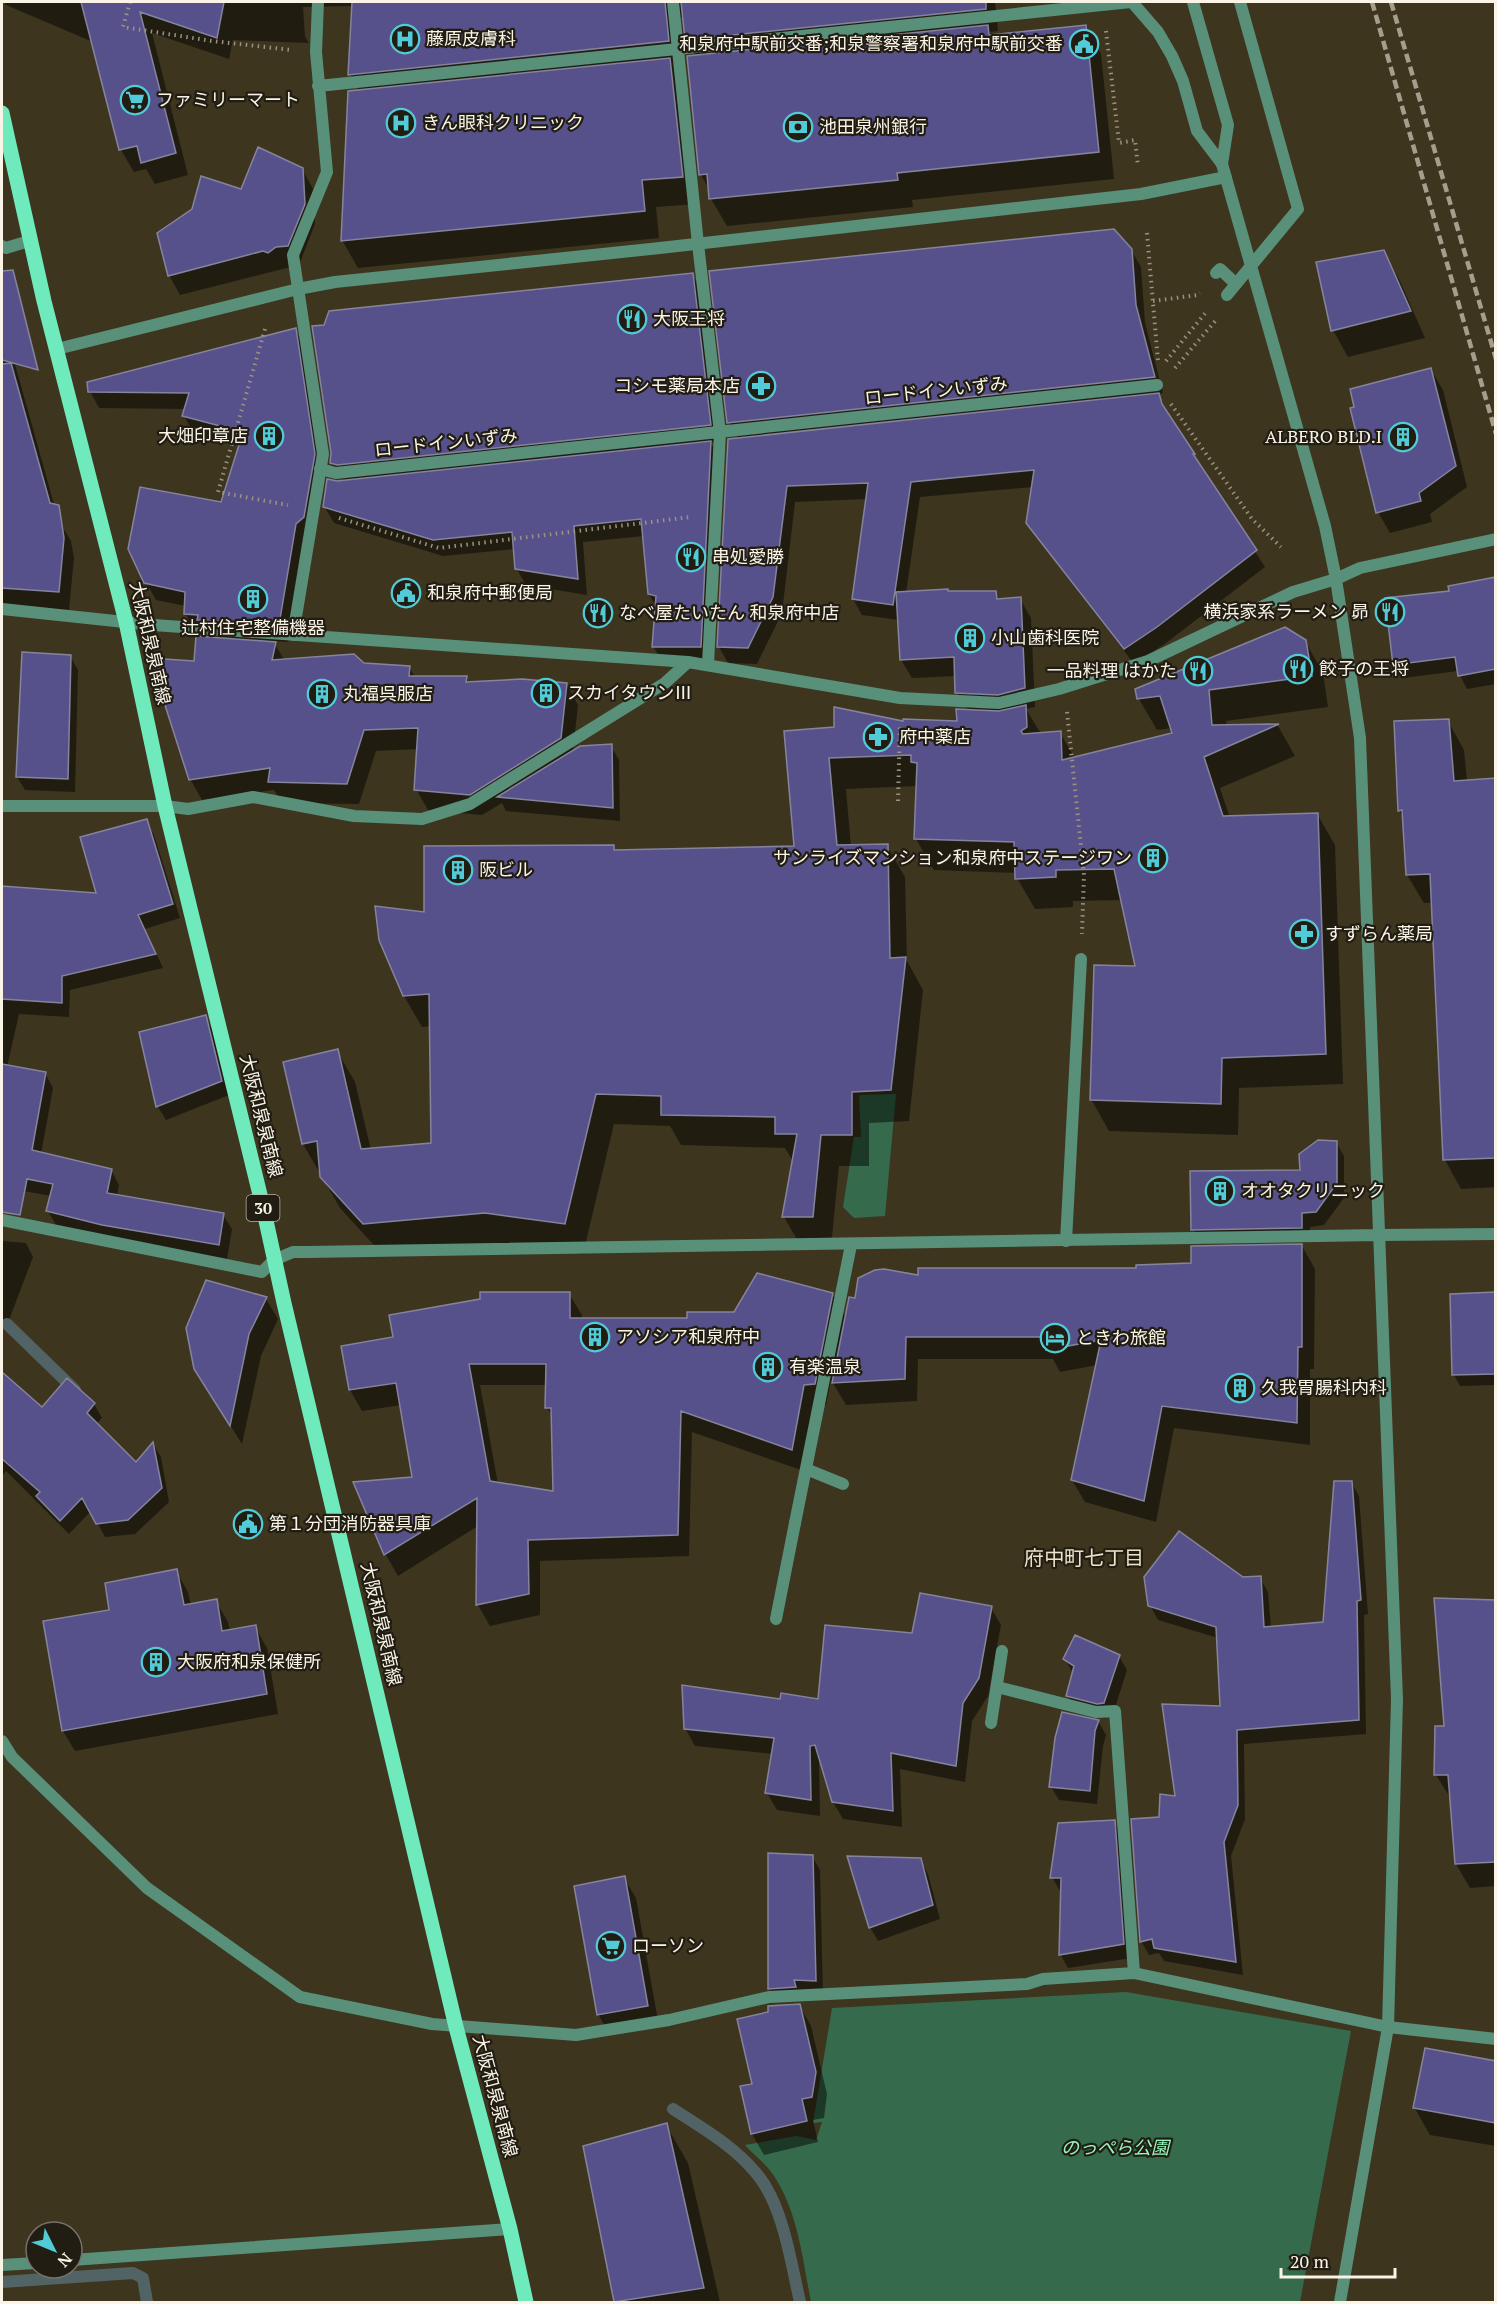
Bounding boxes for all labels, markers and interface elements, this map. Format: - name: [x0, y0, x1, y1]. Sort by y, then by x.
- hospital icon: 藤原皮膚科: [389, 23, 421, 55]
- place label: 藤原皮膚科: [426, 26, 516, 50]
- public building icon: 和泉府中駅前交番;和泉警察署和泉府中駅前交番: [1068, 28, 1100, 60]
- place label: 和泉府中駅前交番;和泉警察署和泉府中駅前交番: [679, 31, 1063, 55]
- supermarket icon: ファミリーマート: [119, 84, 151, 116]
- place label: ファミリーマート: [156, 87, 300, 111]
- hospital icon: きん眼科クリニック: [385, 107, 417, 139]
- place label: きん眼科クリニック: [422, 110, 584, 134]
- bank icon: 池田泉州銀行: [782, 111, 814, 143]
- place label: 池田泉州銀行: [819, 114, 927, 138]
- restaurant icon: 大阪王将: [616, 303, 648, 335]
- place label: 大阪王将: [653, 306, 725, 330]
- pharmacy icon: コシモ薬局本店: [745, 370, 777, 402]
- street label: ロードインいずみ: [863, 371, 1009, 409]
- place label: コシモ薬局本店: [614, 373, 740, 397]
- building icon: 大畑印章店: [253, 420, 285, 452]
- building icon: ALBERO BLD.I: [1387, 421, 1419, 453]
- place label: 大畑印章店: [158, 423, 248, 447]
- street label: ロードインいずみ: [373, 423, 519, 461]
- place label: ALBERO BLD.I: [1265, 424, 1382, 448]
- restaurant icon: 串処愛勝: [675, 541, 707, 573]
- place label: 串処愛勝: [712, 544, 784, 568]
- public building icon: 和泉府中郵便局: [390, 577, 422, 609]
- street label: 大阪和泉泉南線: [125, 579, 177, 707]
- place label: 和泉府中郵便局: [427, 580, 553, 604]
- building icon: 辻村住宅整備機器: [237, 583, 269, 615]
- restaurant icon: 横浜家系ラーメン 昴: [1374, 596, 1406, 628]
- restaurant icon: なべ屋たいたん 和泉府中店: [582, 597, 614, 629]
- place label: 横浜家系ラーメン 昴: [1203, 599, 1369, 623]
- place label: なべ屋たいたん 和泉府中店: [619, 600, 839, 624]
- place label: 辻村住宅整備機器: [181, 615, 325, 639]
- building icon: 小山歯科医院: [954, 622, 986, 654]
- place label: 小山歯科医院: [991, 625, 1099, 649]
- restaurant icon: 餃子の王将: [1282, 653, 1314, 685]
- restaurant icon: 一品料理 はかた: [1182, 655, 1214, 687]
- place label: 餃子の王将: [1319, 656, 1409, 680]
- place label: 一品料理 はかた: [1047, 658, 1177, 682]
- building icon: スカイタウンⅢ: [530, 677, 562, 709]
- building icon: 丸福呉服店: [306, 678, 338, 710]
- place label: スカイタウンⅢ: [567, 680, 692, 704]
- place label: 丸福呉服店: [343, 681, 433, 705]
- pharmacy icon: 府中薬店: [862, 721, 894, 753]
- place label: 府中薬店: [899, 724, 971, 748]
- building icon: サンライズマンション和泉府中ステージワン: [1137, 842, 1169, 874]
- place label: サンライズマンション和泉府中ステージワン: [773, 845, 1132, 869]
- building icon: 阪ビル: [442, 854, 474, 886]
- place label: 阪ビル: [479, 857, 533, 881]
- pharmacy icon: すずらん薬局: [1288, 918, 1320, 950]
- place label: すずらん薬局: [1325, 921, 1433, 945]
- street label: 大阪和泉泉南線: [235, 1052, 289, 1180]
- building icon: オオタクリニック: [1204, 1175, 1236, 1207]
- place label: オオタクリニック: [1241, 1178, 1385, 1202]
- road number: 30: [246, 1195, 280, 1221]
- building icon: アソシア和泉府中: [579, 1321, 611, 1353]
- hotel icon: ときわ旅館: [1039, 1322, 1071, 1354]
- place label: アソシア和泉府中: [616, 1324, 760, 1348]
- place label: ときわ旅館: [1076, 1325, 1166, 1349]
- building icon: 有楽温泉: [752, 1351, 784, 1383]
- place label: 有楽温泉: [789, 1354, 861, 1378]
- building icon: 久我胃腸科内科: [1224, 1372, 1256, 1404]
- place label: 久我胃腸科内科: [1261, 1375, 1387, 1399]
- public building icon: 第１分団消防器具庫: [232, 1508, 264, 1540]
- place label: 第１分団消防器具庫: [269, 1511, 431, 1535]
- district label: 府中町七丁目: [1024, 1544, 1144, 1571]
- street label: 大阪和泉泉南線: [356, 1560, 408, 1688]
- building icon: 大阪府和泉保健所: [140, 1646, 172, 1678]
- place label: 大阪府和泉保健所: [177, 1649, 321, 1673]
- supermarket icon: ローソン: [595, 1930, 627, 1962]
- place label: ローソン: [632, 1933, 704, 1957]
- street label: 大阪和泉泉南線: [468, 2032, 524, 2160]
- park label: のっぺら公園: [1061, 2135, 1172, 2159]
- north arrow: [24, 2220, 84, 2280]
- scale bar: [1281, 2241, 1395, 2279]
- text: N: [53, 2248, 77, 2272]
- text: 20 m: [1290, 2249, 1330, 2273]

